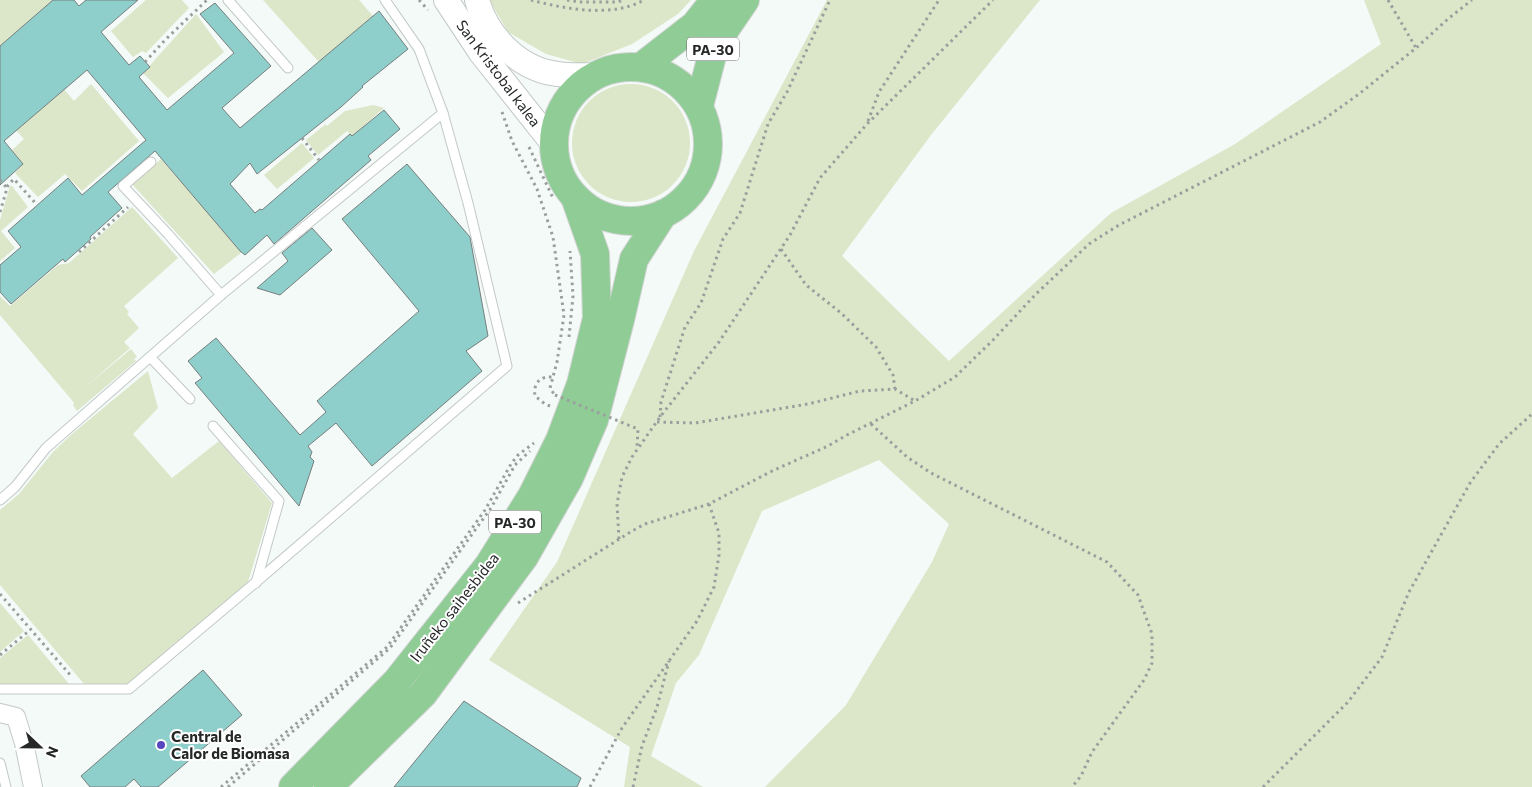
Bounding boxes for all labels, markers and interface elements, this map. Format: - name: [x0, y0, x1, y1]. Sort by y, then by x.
- street label: San Kristobal kalea: [453, 16, 545, 130]
- road number: PA-30: [687, 38, 739, 61]
- road number: PA-30: [489, 511, 541, 534]
- street label: Iruñeko saihesbidea: [406, 549, 502, 665]
- north arrow: [15, 722, 65, 772]
- place label: Central de Calor de Biomasa: [171, 727, 290, 762]
- marker: Central de Calor de Biomasa: [155, 739, 167, 751]
- text: N: [43, 744, 62, 760]

